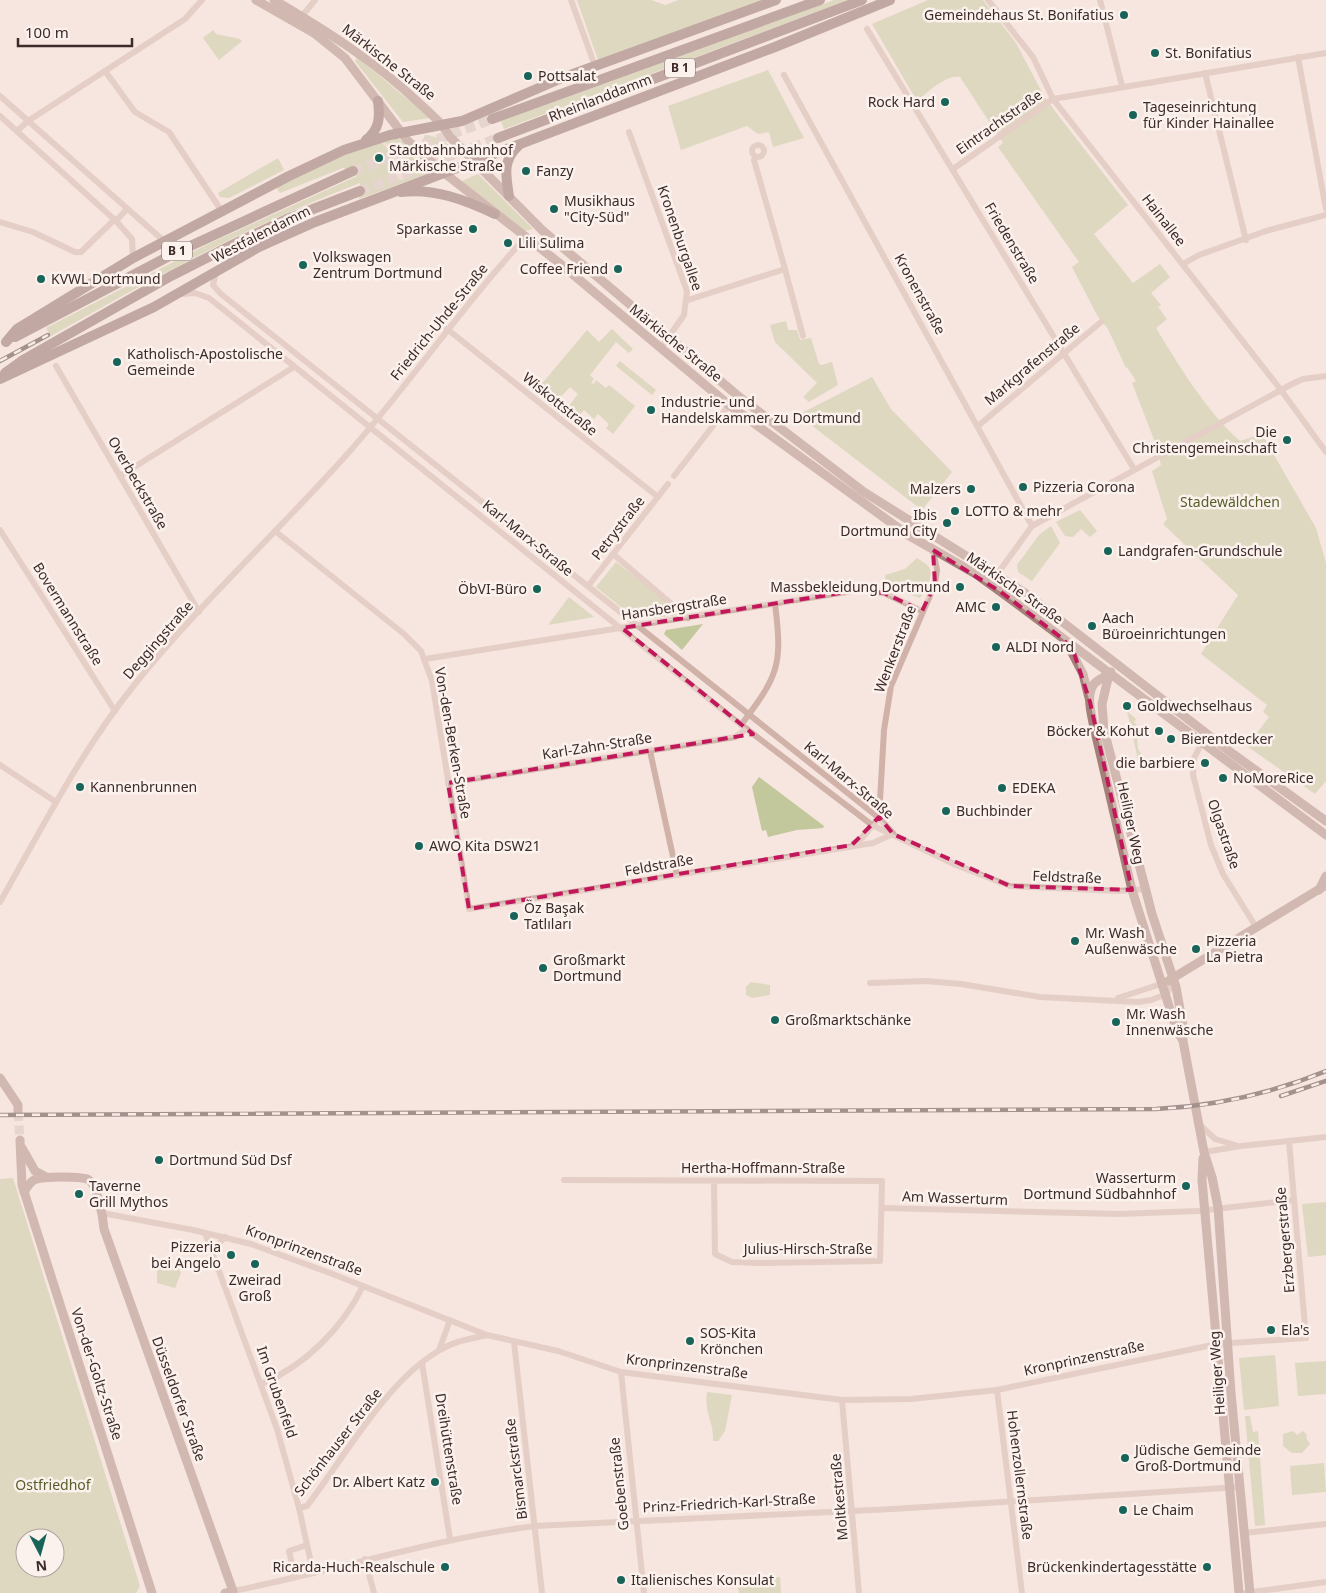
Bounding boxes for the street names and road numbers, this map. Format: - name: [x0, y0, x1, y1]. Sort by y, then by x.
- street label: Märkische Straße: [339, 19, 440, 104]
- road number: B 1: [665, 58, 695, 78]
- street label: Rheinlanddamm: [546, 69, 654, 126]
- street label: Eintrachtstraße: [952, 85, 1046, 158]
- street label: Kronenburgallee: [654, 183, 707, 293]
- street label: Hainallee: [1138, 190, 1191, 250]
- street label: Friedenstraße: [981, 199, 1044, 287]
- street label: Westfalendamm: [208, 201, 313, 267]
- road number: B 1: [162, 242, 192, 260]
- street label: Kronenstraße: [890, 250, 951, 338]
- street label: Friedrich-Uhde-Straße: [386, 259, 492, 384]
- street label: Märkische Straße: [626, 299, 727, 386]
- street label: Markgrafenstraße: [980, 318, 1083, 409]
- street label: Wiskottstraße: [519, 368, 602, 440]
- street label: Overbeckstraße: [104, 433, 173, 533]
- street label: Petrystraße: [587, 492, 649, 564]
- street label: Karl-Marx-Straße: [479, 495, 578, 580]
- street label: Märkische Straße: [963, 547, 1067, 628]
- street label: Bovermannstraße: [29, 559, 108, 669]
- street label: Hansbergstraße: [620, 589, 728, 624]
- street label: Deggingstraße: [118, 596, 197, 683]
- street label: Wenkerstraße: [869, 602, 920, 695]
- street label: Von-den-Berken-Straße: [431, 666, 476, 820]
- street label: Karl-Zahn-Straße: [541, 727, 653, 764]
- street label: Karl-Marx-Straße: [801, 737, 898, 823]
- street label: Heiliger Weg: [1113, 780, 1150, 866]
- street label: Olgastraße: [1204, 796, 1245, 871]
- street label: Feldstraße: [623, 849, 695, 880]
- street label: Feldstraße: [1032, 866, 1102, 887]
- street label: Hertha-Hoffmann-Straße: [681, 1158, 845, 1177]
- street label: Am Wasserturm: [902, 1186, 1008, 1209]
- street label: Erzbergerstraße: [1270, 1186, 1299, 1294]
- street label: Kronprinzenstraße: [243, 1220, 365, 1280]
- street label: Julius-Hirsch-Straße: [742, 1239, 872, 1258]
- street label: Von-der-Goltz-Straße: [67, 1305, 128, 1442]
- street label: Heiliger Weg: [1204, 1330, 1229, 1416]
- street label: Düsseldorfer Straße: [148, 1334, 211, 1464]
- street label: Kronprinzenstraße: [1022, 1335, 1146, 1380]
- street label: Im Grubenfeld: [253, 1343, 302, 1440]
- street label: Kronprinzenstraße: [625, 1349, 749, 1382]
- street label: Schönhauser Straße: [289, 1384, 386, 1500]
- street label: Dreihüttenstraße: [431, 1392, 468, 1506]
- street label: Hohenzollernstraße: [1003, 1409, 1038, 1541]
- street label: Bismarckstraße: [500, 1417, 531, 1521]
- street label: Goebenstraße: [604, 1436, 633, 1532]
- street label: Moltkestraße: [825, 1453, 852, 1541]
- street label: Prinz-Friedrich-Karl-Straße: [642, 1488, 816, 1517]

